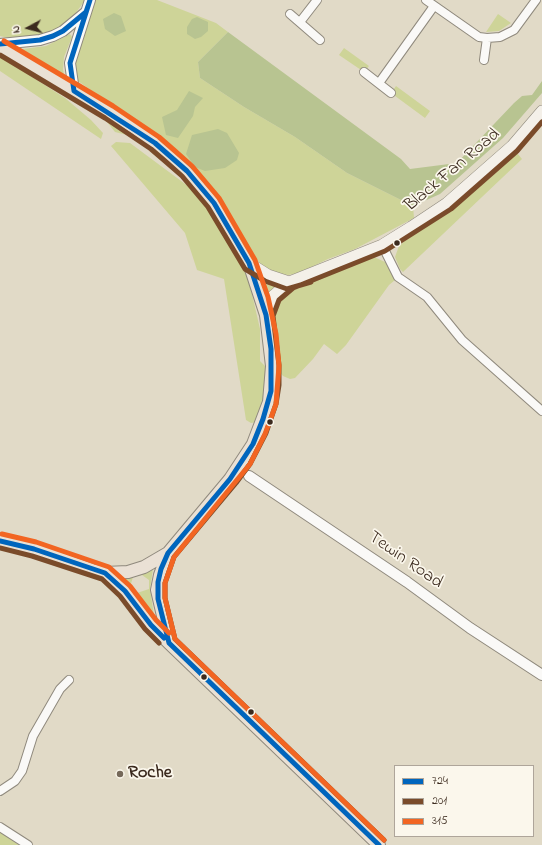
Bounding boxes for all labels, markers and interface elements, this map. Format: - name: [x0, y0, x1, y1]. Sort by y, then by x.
- north arrow: [8, 8, 48, 48]
- text: N: [8, 25, 24, 34]
- street label: Black Fan Road: [401, 125, 505, 217]
- unlabelled marker: [392, 238, 402, 248]
- unlabelled marker: [265, 417, 275, 427]
- street label: Tewin Road: [364, 528, 446, 594]
- unlabelled marker: [199, 672, 209, 682]
- unlabelled marker: [246, 707, 256, 717]
- place label: Roche: [128, 763, 172, 785]
- legend: [394, 765, 534, 837]
- marker: Roche: [115, 769, 125, 779]
- text: 724: [432, 772, 448, 790]
- text: 201: [432, 792, 447, 810]
- text: 315: [432, 812, 448, 830]

